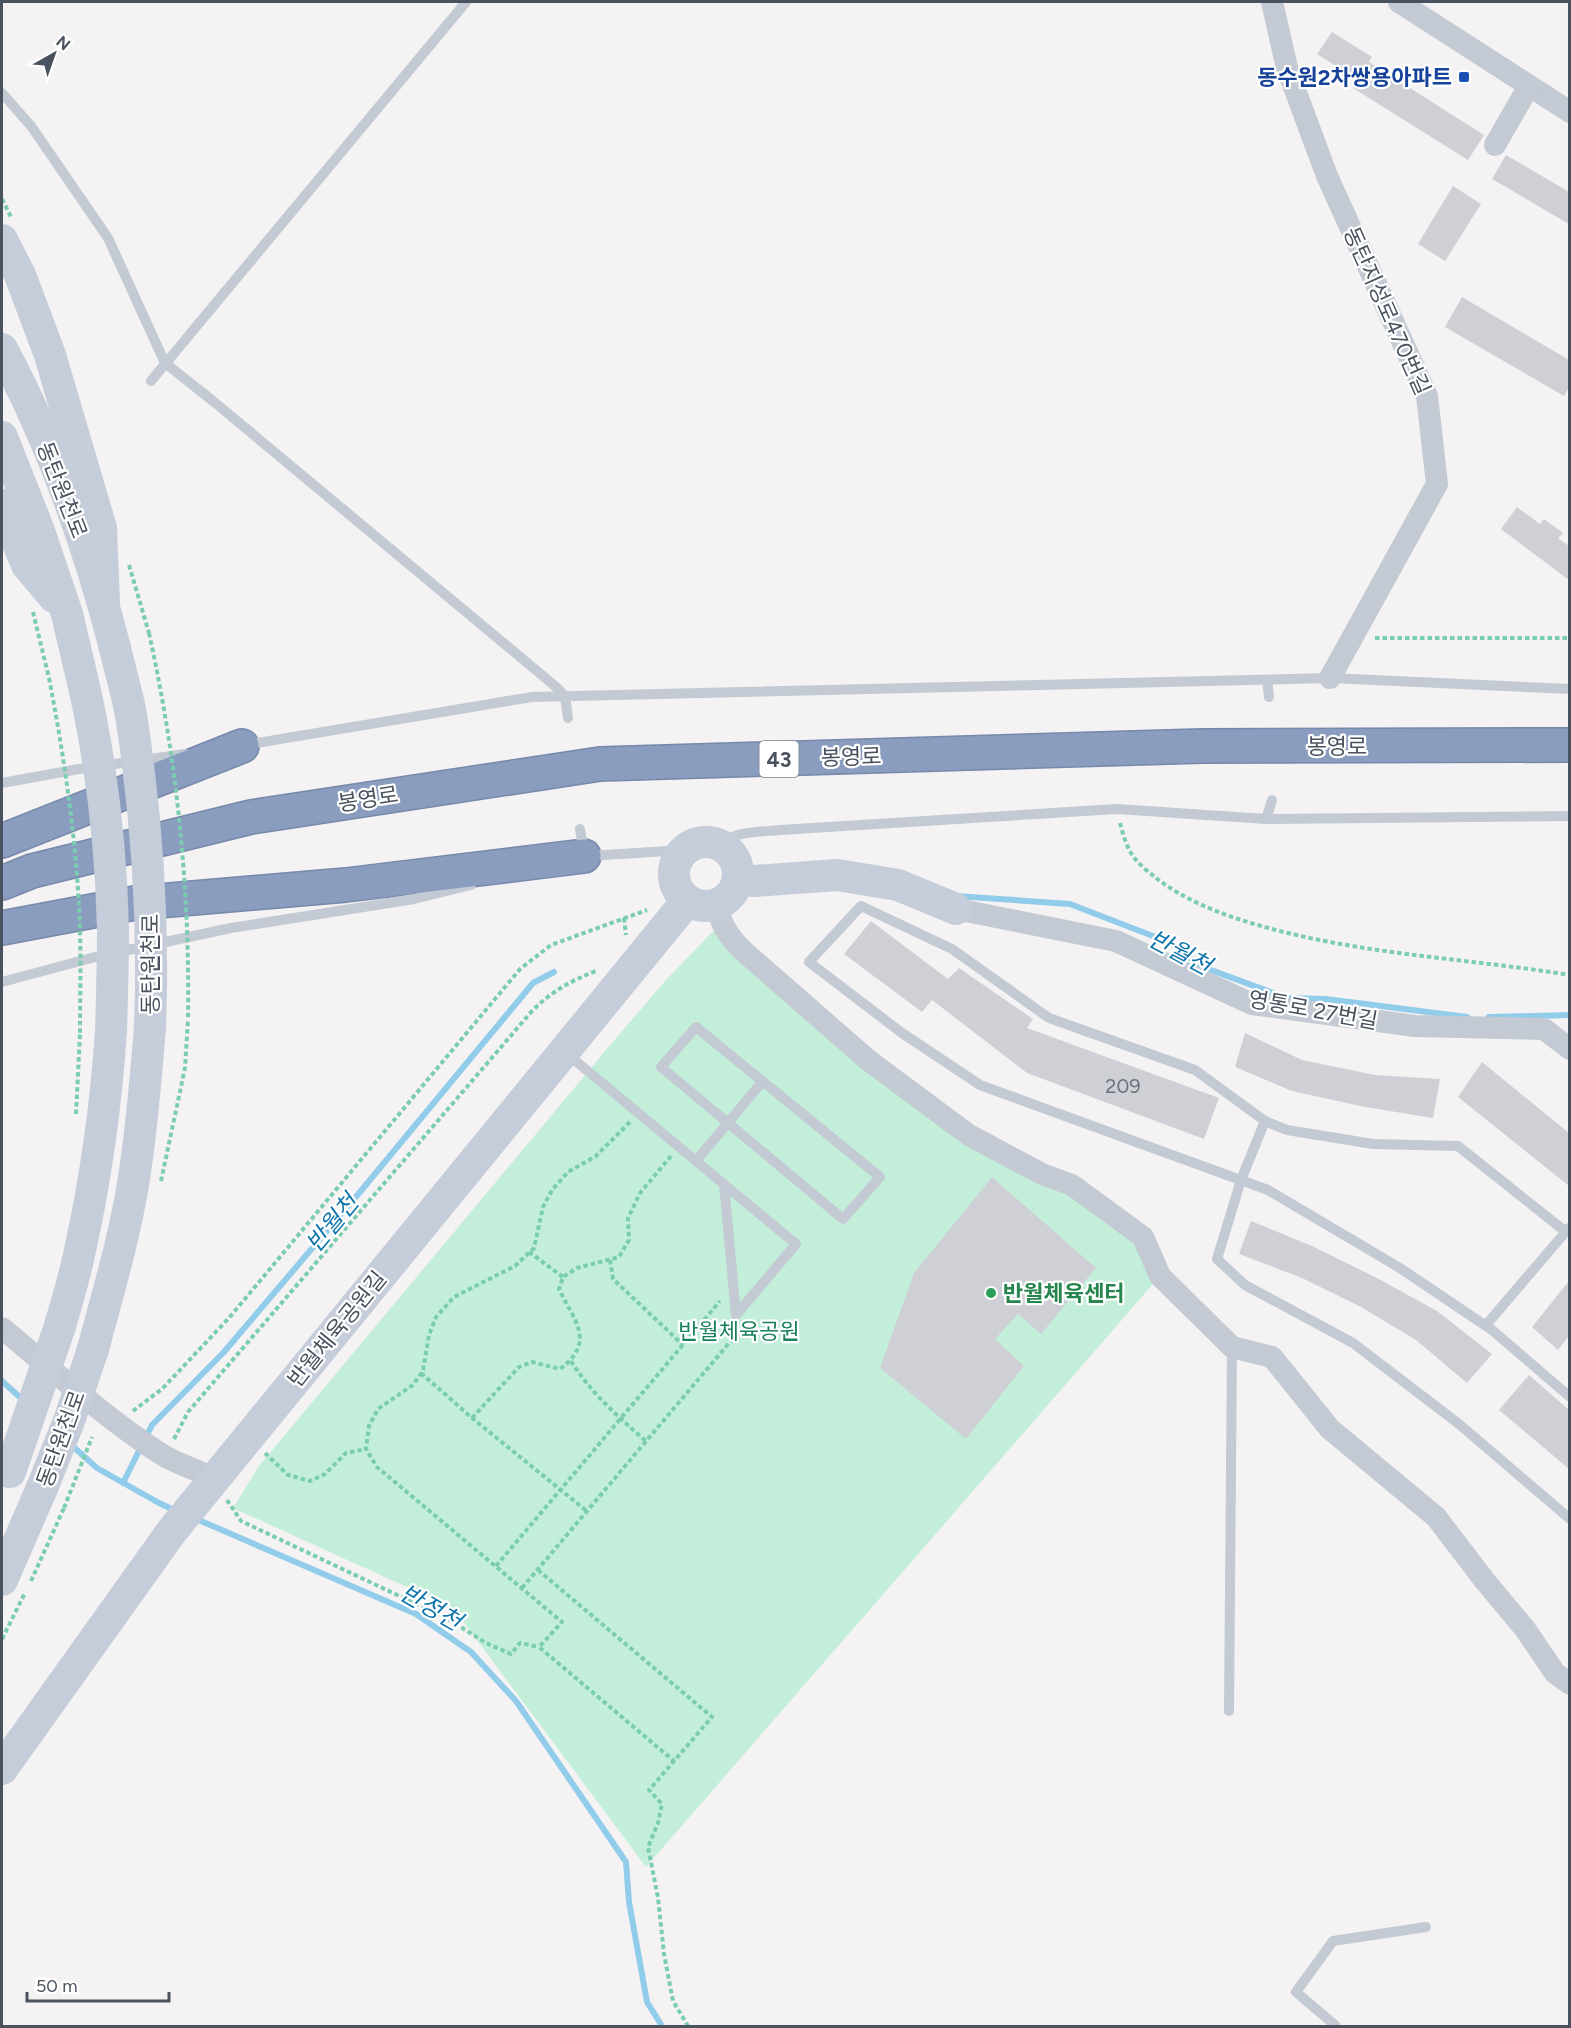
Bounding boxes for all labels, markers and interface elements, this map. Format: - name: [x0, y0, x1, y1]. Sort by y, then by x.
- north arrow: [24, 24, 84, 84]
- text: N: [52, 32, 74, 54]
- place label: 동수원2차쌍용아파트: [1257, 64, 1452, 91]
- marker: 동수원2차쌍용아파트: [1457, 70, 1471, 84]
- street label: 동탄지성로470번길: [1338, 223, 1436, 399]
- street label: 동탄원천로: [31, 438, 93, 542]
- street label: 봉영로: [1307, 733, 1367, 760]
- road number: 43: [760, 741, 798, 777]
- street label: 봉영로: [820, 742, 882, 772]
- street label: 봉영로: [336, 781, 400, 817]
- street label: 동탄원천로: [137, 913, 164, 1015]
- water label: 반월천: [1144, 924, 1219, 982]
- street label: 영통로 27번길: [1246, 985, 1380, 1035]
- house number: 209: [1105, 1074, 1141, 1098]
- water label: 반월천: [300, 1186, 366, 1258]
- street label: 반월체육공원길: [282, 1265, 392, 1393]
- place label: 반월체육센터: [1003, 1280, 1124, 1307]
- marker: 반월체육센터: [984, 1286, 998, 1300]
- park label: 반월체육공원: [678, 1318, 800, 1345]
- street label: 동탄원천로: [31, 1387, 91, 1491]
- water label: 반정천: [395, 1578, 469, 1638]
- scale bar: [27, 1965, 170, 2003]
- text: 50 m: [36, 1975, 78, 1997]

